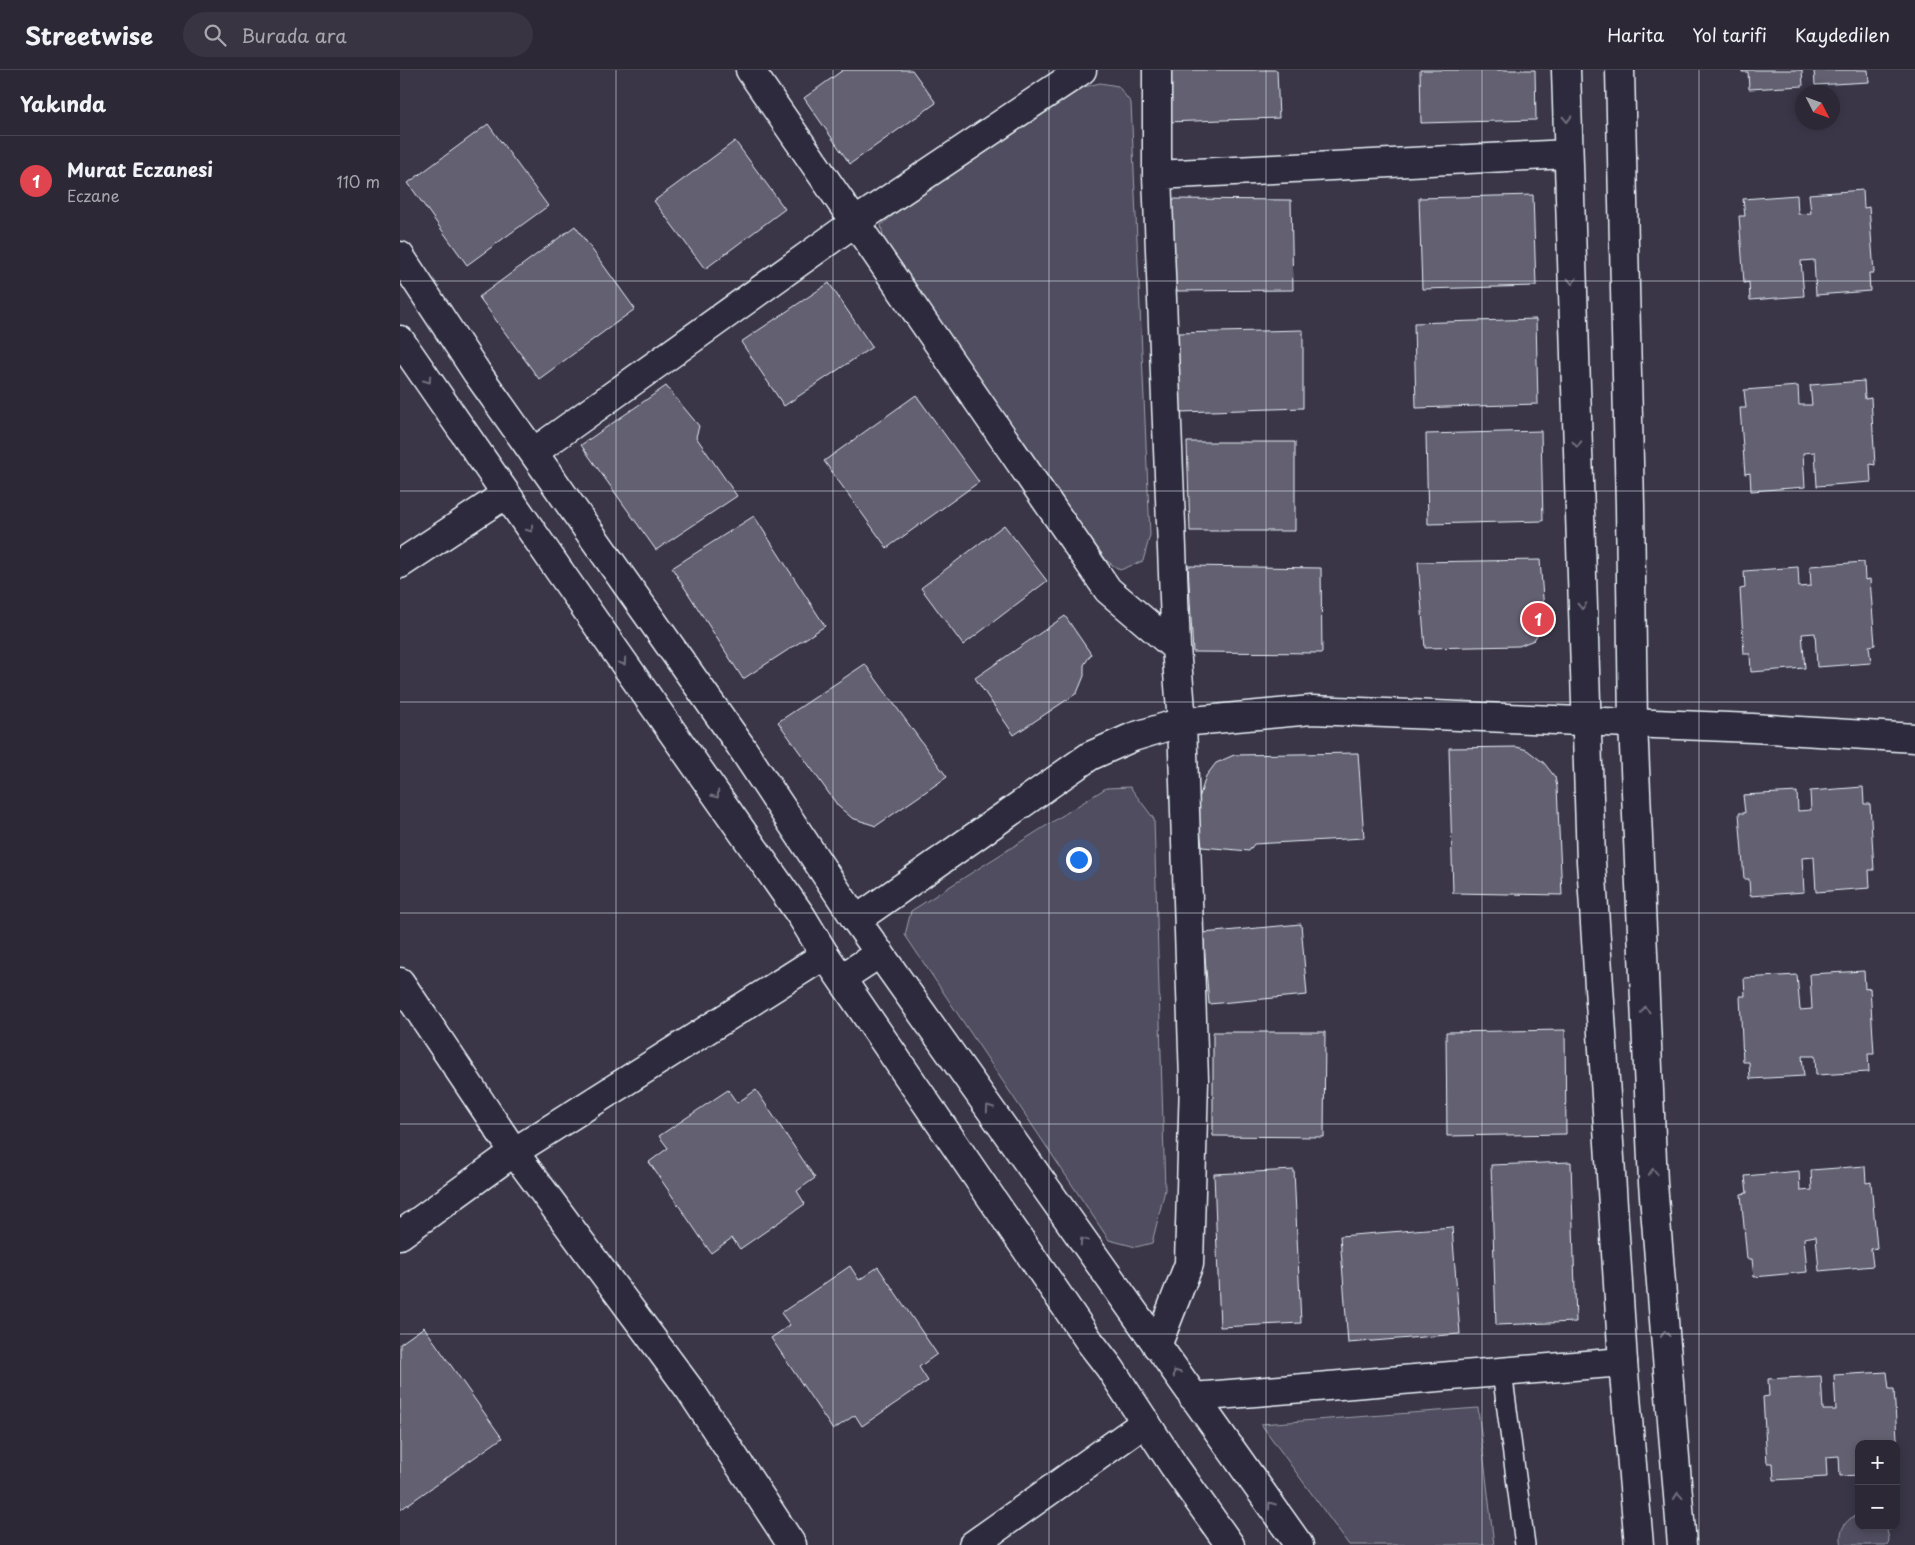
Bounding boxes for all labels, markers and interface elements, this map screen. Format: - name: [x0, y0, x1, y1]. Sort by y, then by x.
- search box: [183, 12, 533, 57]
- text: Streetwise: [25, 17, 153, 53]
- icon: search: [201, 21, 229, 49]
- text: Burada ara: [241, 21, 347, 49]
- text: Harita: [1607, 21, 1664, 48]
- text: Yol tarifi: [1692, 21, 1767, 48]
- text: Kaydedilen: [1795, 21, 1890, 48]
- north arrow: [1795, 85, 1840, 130]
- text: Yakında: [20, 87, 106, 119]
- one-way arrow: [1562, 115, 1573, 123]
- text: Murat Eczanesi: [67, 155, 213, 183]
- text: 1: [32, 169, 40, 193]
- text: 110 m: [337, 169, 380, 193]
- text: Eczane: [67, 183, 120, 207]
- one-way arrow: [1567, 278, 1577, 285]
- one-way arrow: [422, 374, 431, 384]
- one-way arrow: [1572, 440, 1582, 448]
- one-way arrow: [524, 523, 533, 532]
- pin: 1: [1522, 600, 1554, 638]
- one-way arrow: [1577, 602, 1587, 610]
- one-way arrow: [617, 656, 626, 666]
- one-way arrow: [710, 789, 719, 799]
- your location: [1066, 847, 1092, 873]
- one-way arrow: [1640, 1006, 1651, 1014]
- one-way arrow: [986, 1104, 995, 1114]
- one-way arrow: [1647, 1168, 1658, 1176]
- one-way arrow: [1079, 1237, 1089, 1246]
- one-way arrow: [1660, 1330, 1671, 1338]
- one-way arrow: [1173, 1369, 1182, 1379]
- map controls: [1855, 1440, 1900, 1530]
- button: +: [1855, 1440, 1900, 1485]
- button: −: [1855, 1485, 1900, 1530]
- one-way arrow: [1673, 1492, 1684, 1500]
- one-way arrow: [1268, 1502, 1277, 1511]

